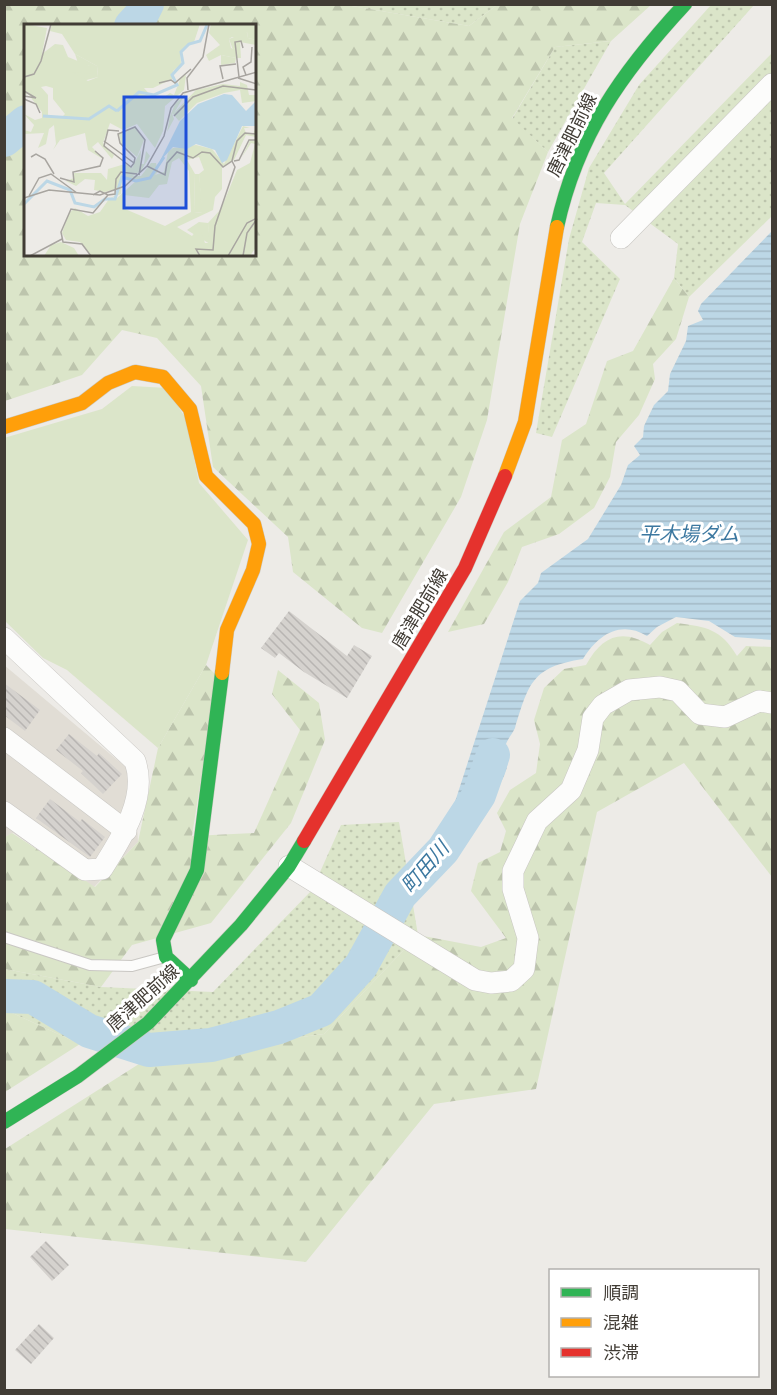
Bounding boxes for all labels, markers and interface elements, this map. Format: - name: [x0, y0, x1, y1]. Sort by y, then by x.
- inset map: [24, 24, 256, 256]
- street label: 唐津肥前線: [542, 90, 601, 180]
- water label: 平木場ダム: [639, 522, 739, 546]
- street label: 唐津肥前線: [387, 565, 452, 653]
- water label: 町田川: [396, 835, 455, 898]
- street label: 唐津肥前線: [102, 960, 183, 1036]
- legend: [549, 1269, 759, 1377]
- text: 順調: [603, 1282, 639, 1303]
- text: 混雑: [603, 1312, 639, 1333]
- text: 渋滞: [603, 1342, 639, 1363]

